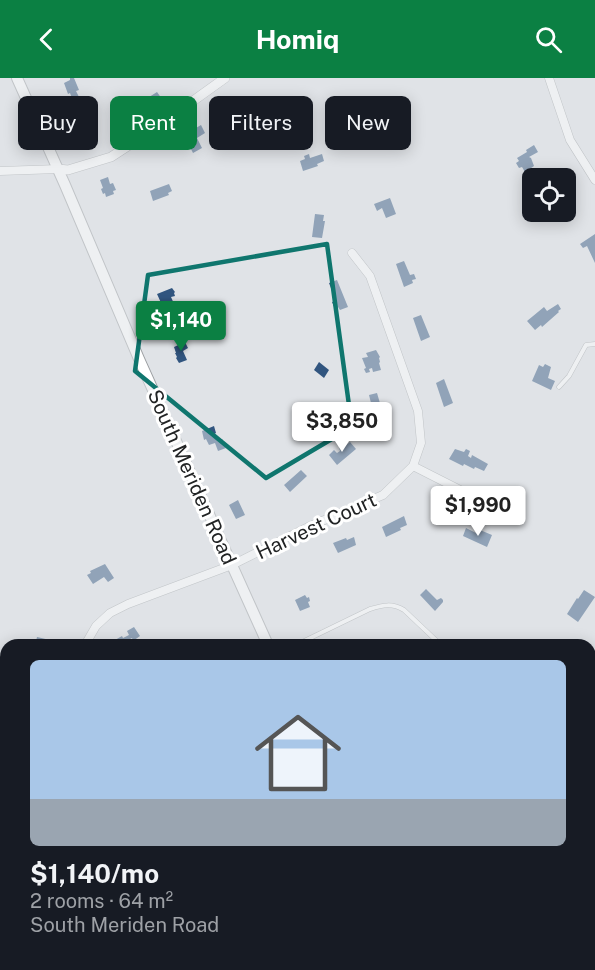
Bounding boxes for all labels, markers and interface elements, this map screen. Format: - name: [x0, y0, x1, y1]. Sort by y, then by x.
- icon: back: [30, 23, 63, 56]
- text: Homiq: [256, 23, 339, 55]
- icon: search: [532, 23, 565, 56]
- chip: Buy: [18, 96, 98, 150]
- chip: Rent: [110, 96, 197, 150]
- chip: Filters: [209, 96, 313, 150]
- chip: New: [325, 96, 411, 150]
- map controls: [522, 168, 576, 222]
- button: locate: [522, 168, 576, 222]
- pin: $1,140: [132, 301, 230, 352]
- text: $1,140: [150, 308, 212, 332]
- street label: South Meriden Road: [143, 386, 241, 568]
- pin: $3,850: [293, 402, 391, 453]
- text: $3,850: [306, 409, 378, 433]
- pin: $1,990: [429, 486, 527, 537]
- street label: Harvest Court: [252, 488, 380, 564]
- text: $1,990: [445, 493, 511, 517]
- icon: home: [244, 699, 352, 807]
- text: $1,140/mo: [30, 858, 159, 889]
- text: 2 rooms · 64 m²: [30, 889, 173, 913]
- text: South Meriden Road: [30, 913, 219, 937]

